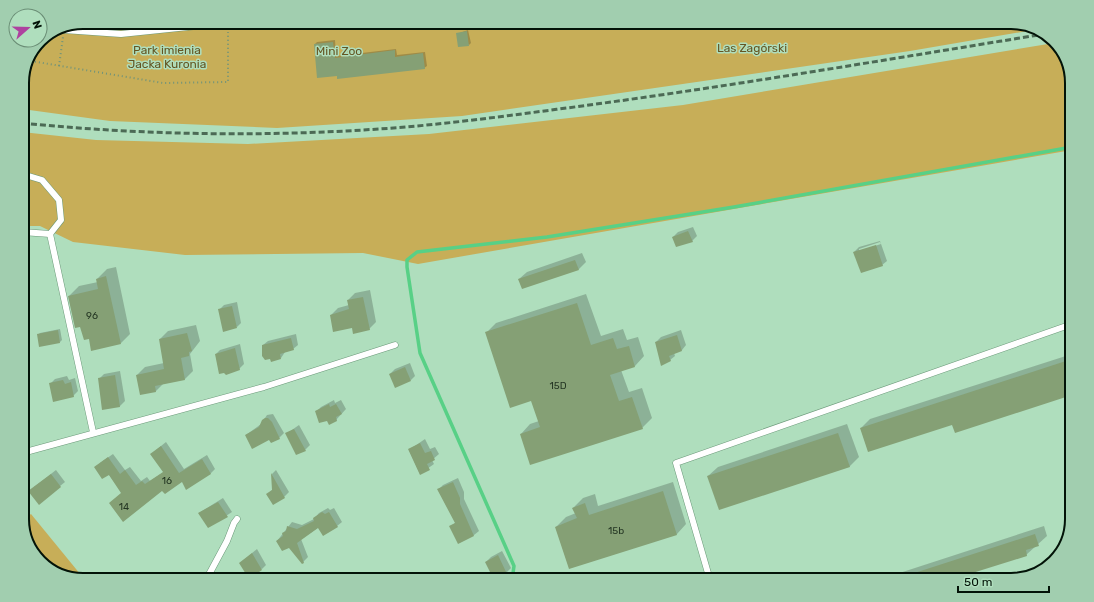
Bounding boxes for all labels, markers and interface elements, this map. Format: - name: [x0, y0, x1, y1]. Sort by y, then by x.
- north arrow: [8, 8, 48, 48]
- text: N: [29, 19, 44, 31]
- park label: Las Zagórski: [717, 41, 787, 55]
- park label: Park imienia Jacka Kuronia: [128, 43, 206, 71]
- park label: Mini Zoo: [316, 44, 362, 58]
- house number: 96: [86, 310, 98, 322]
- house number: 15D: [549, 380, 567, 392]
- house number: 16: [162, 475, 172, 487]
- house number: 14: [119, 501, 129, 513]
- house number: 15b: [608, 525, 624, 537]
- scale bar: [958, 568, 1049, 594]
- text: 50 m: [964, 575, 992, 589]

